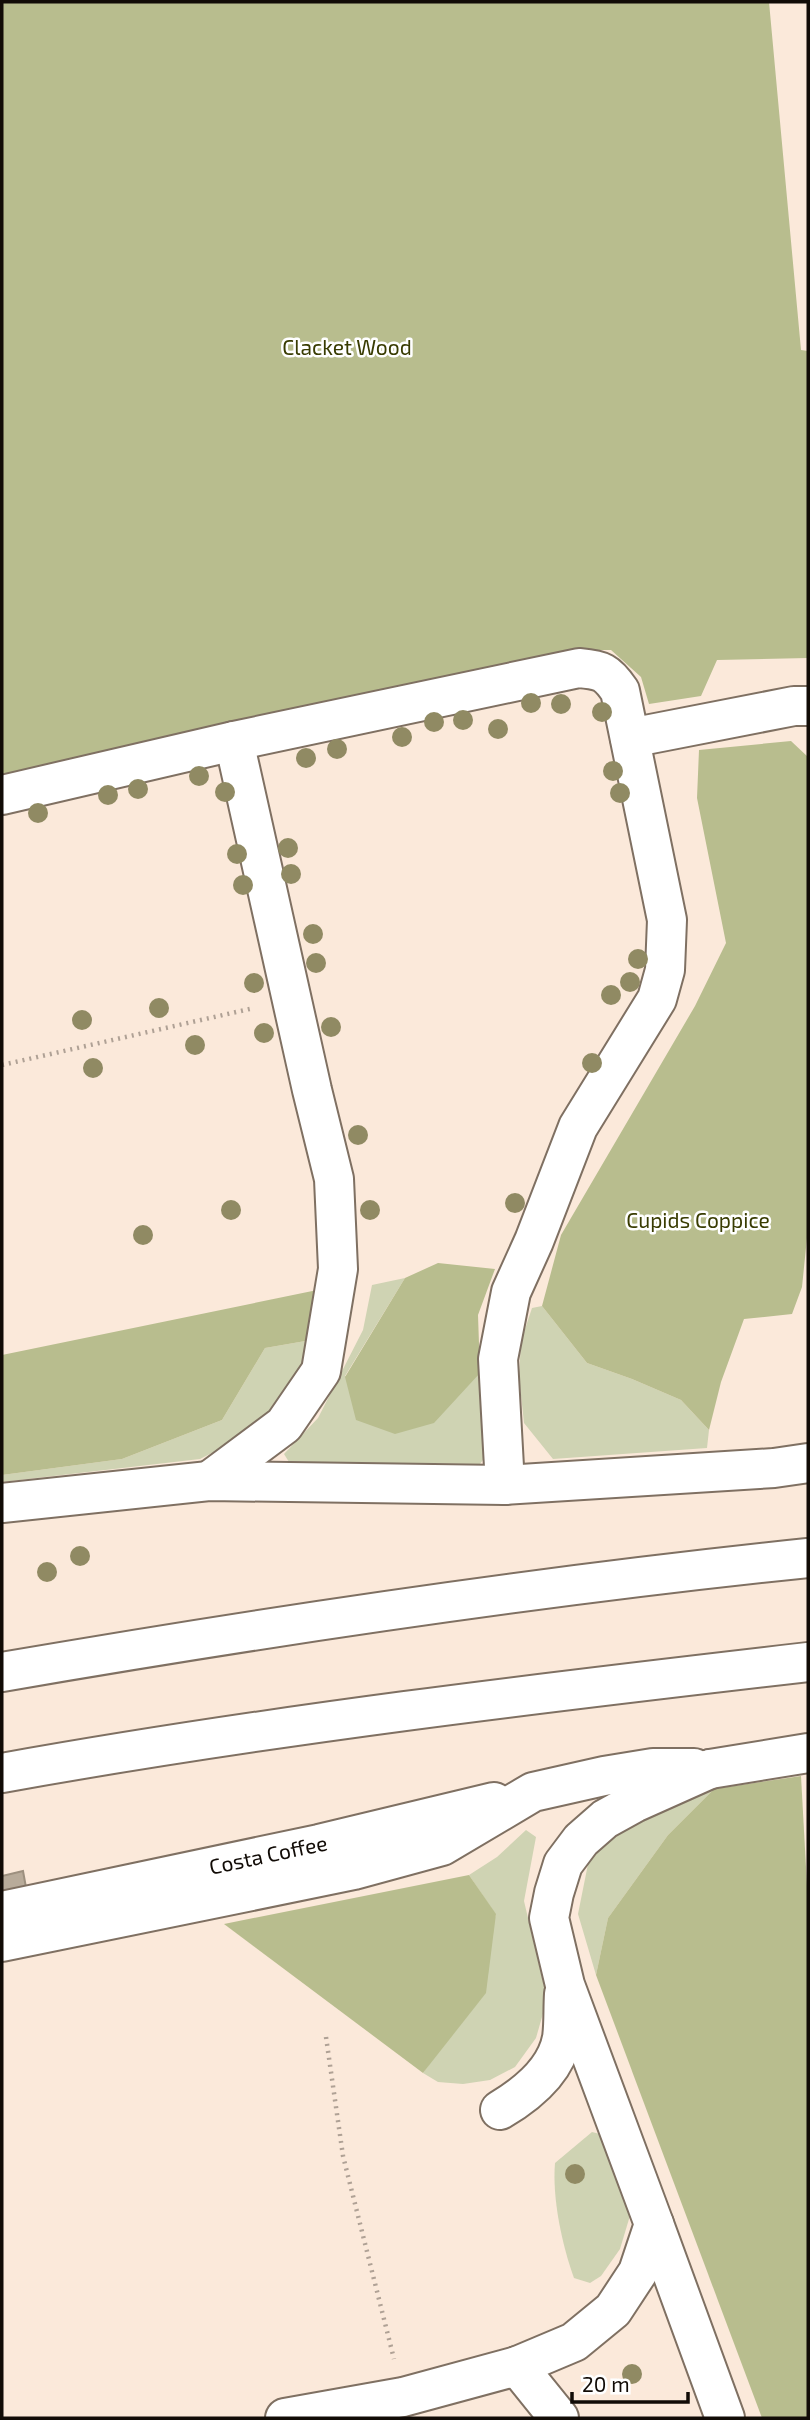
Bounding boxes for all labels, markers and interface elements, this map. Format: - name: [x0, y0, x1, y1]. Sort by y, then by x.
- park label: Clacket Wood: [282, 334, 412, 359]
- park label: Cupids Coppice: [626, 1207, 770, 1232]
- street label: Costa Coffee: [207, 1829, 329, 1879]
- scale bar: [572, 2360, 688, 2404]
- text: 20 m: [582, 2371, 630, 2396]

